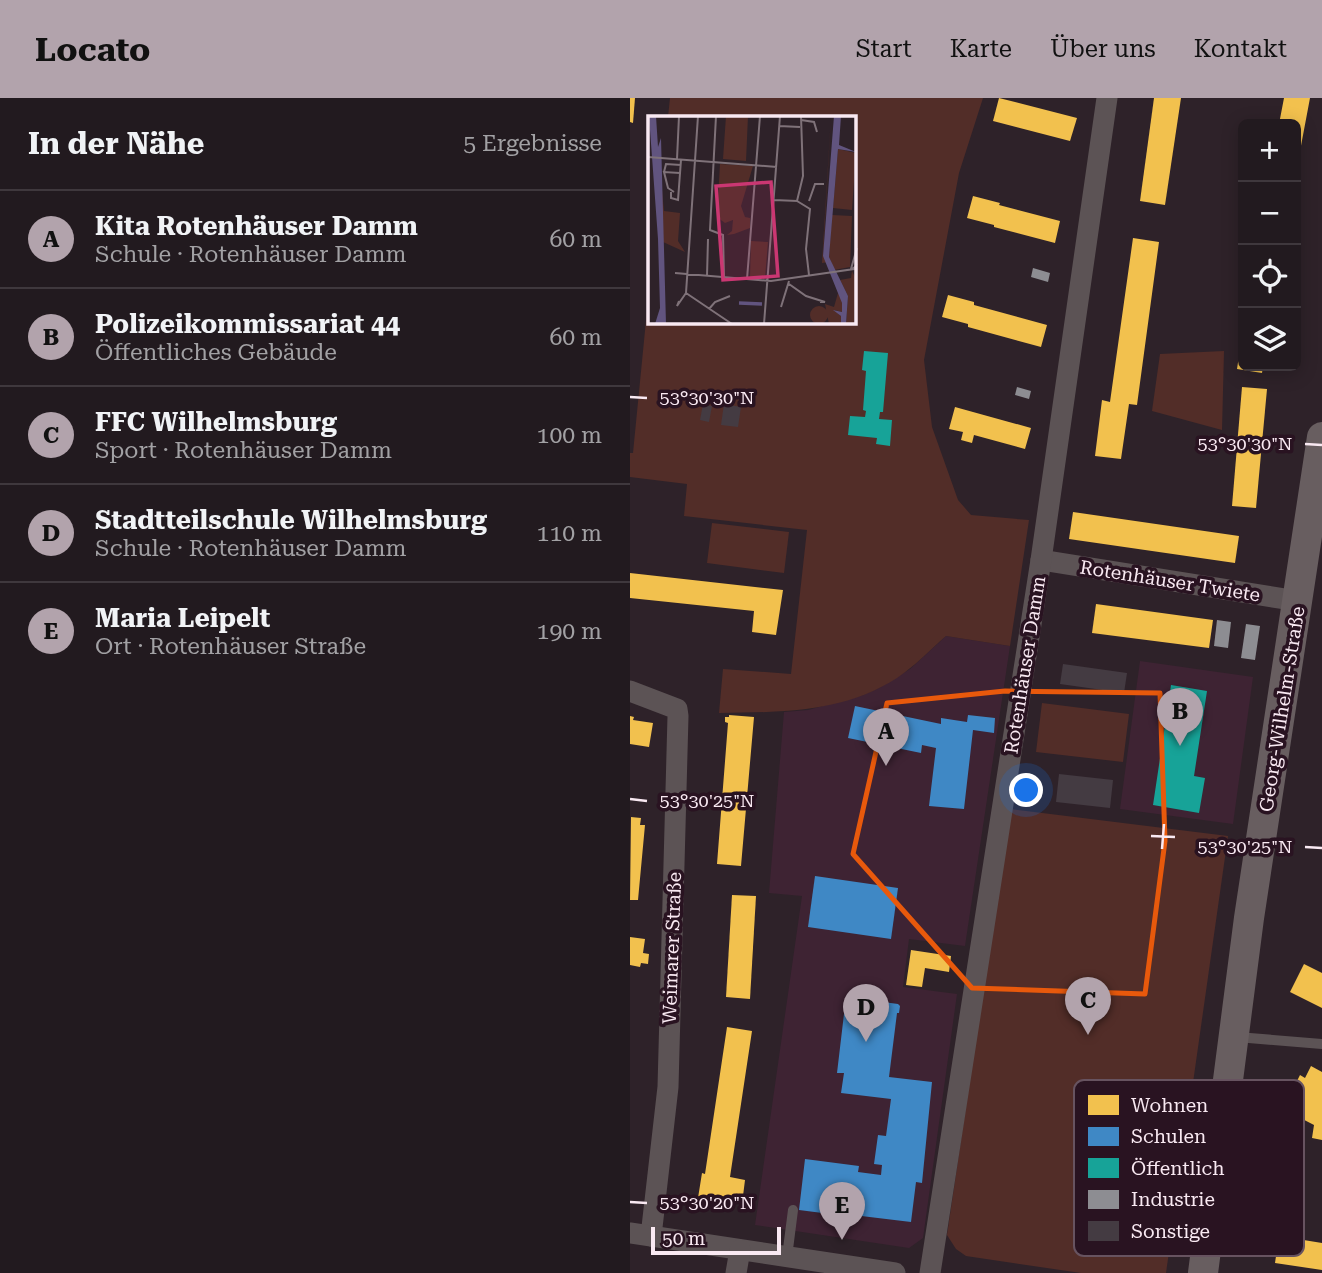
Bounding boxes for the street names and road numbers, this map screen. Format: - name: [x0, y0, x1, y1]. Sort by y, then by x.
- street label: Rotenhäuser Twiete: [1078, 555, 1262, 607]
- street label: Rotenhäuser Damm: [1000, 574, 1050, 756]
- street label: Georg-Wilhelm-Straße: [1254, 605, 1310, 813]
- street label: Weimarer Straße: [658, 871, 686, 1025]

